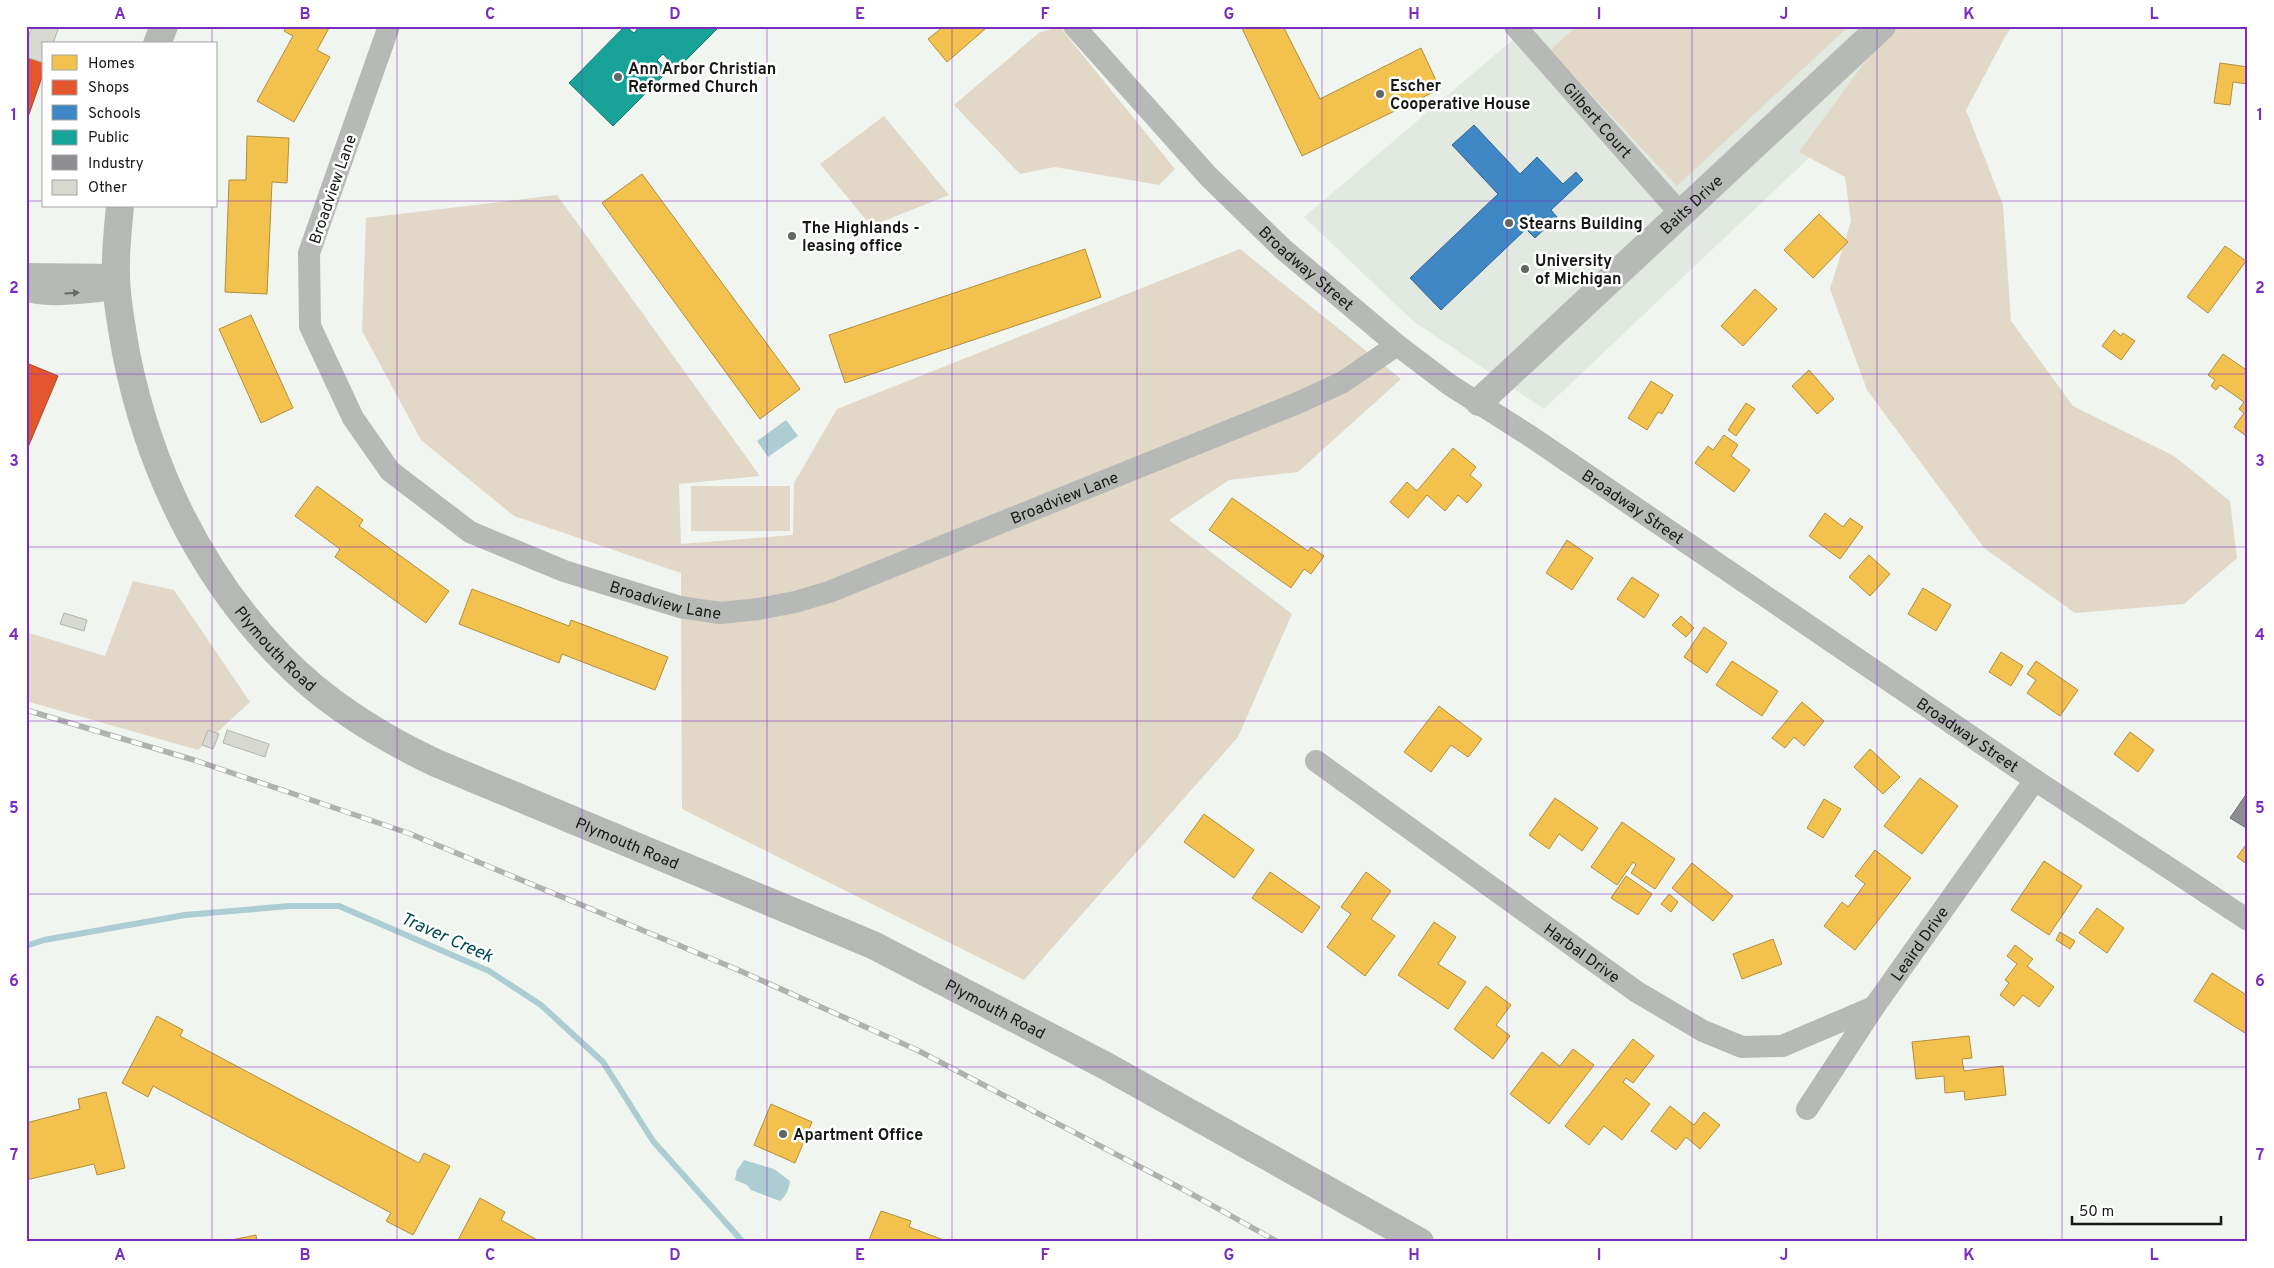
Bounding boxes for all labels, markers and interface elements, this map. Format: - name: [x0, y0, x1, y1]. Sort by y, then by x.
- text: A: [114, 5, 126, 25]
- text: B: [299, 5, 311, 25]
- text: C: [485, 5, 495, 25]
- text: D: [669, 5, 681, 25]
- text: E: [855, 5, 865, 25]
- text: F: [1040, 5, 1050, 25]
- text: G: [1224, 5, 1234, 25]
- text: H: [1408, 5, 1420, 25]
- text: I: [1597, 5, 1601, 25]
- text: J: [1780, 5, 1788, 25]
- text: K: [1963, 5, 1975, 25]
- text: L: [2149, 5, 2159, 25]
- legend: [42, 42, 218, 208]
- text: Homes: [88, 55, 135, 74]
- place label: Ann Arbor Christian Reformed Church: [628, 60, 776, 98]
- marker: Ann Arbor Christian Reformed Church: [612, 71, 624, 83]
- place label: Escher Cooperative House: [1390, 77, 1531, 115]
- text: Shops: [88, 79, 129, 98]
- street label: Gilbert Court: [1557, 79, 1635, 163]
- marker: Escher Cooperative House: [1374, 88, 1386, 100]
- text: Schools: [88, 105, 141, 124]
- text: 1: [11, 106, 17, 126]
- text: 1: [2257, 106, 2263, 126]
- text: Public: [88, 129, 129, 148]
- street label: Broadview Lane: [306, 132, 362, 247]
- text: Industry: [88, 155, 144, 174]
- street label: Baits Drive: [1657, 172, 1728, 240]
- text: Other: [88, 179, 127, 198]
- place label: Stearns Building: [1519, 215, 1643, 235]
- marker: Stearns Building: [1503, 217, 1515, 229]
- place label: The Highlands - leasing office: [802, 219, 920, 257]
- street label: Broadway Street: [1254, 223, 1357, 316]
- marker: The Highlands - leasing office: [786, 230, 798, 242]
- place label: University of Michigan: [1535, 252, 1622, 290]
- marker: University of Michigan: [1519, 263, 1531, 275]
- text: 2: [9, 279, 19, 299]
- text: 2: [2255, 279, 2265, 299]
- one-way arrow: [64, 289, 80, 297]
- text: 3: [9, 452, 19, 472]
- text: 3: [2255, 452, 2265, 472]
- street label: Broadway Street: [1577, 466, 1687, 550]
- street label: Broadview Lane: [1008, 468, 1122, 530]
- street label: Broadview Lane: [607, 578, 722, 625]
- street label: Plymouth Road: [229, 603, 319, 697]
- text: 4: [9, 626, 19, 646]
- text: 4: [2255, 626, 2265, 646]
- street label: Broadway Street: [1912, 694, 2022, 778]
- text: 5: [9, 799, 19, 819]
- text: 5: [2255, 799, 2265, 819]
- street label: Plymouth Road: [572, 814, 681, 875]
- street label: Leaird Drive: [1888, 903, 1954, 986]
- water label: Traver Creek: [397, 908, 497, 969]
- street label: Harbal Drive: [1539, 920, 1623, 988]
- text: 6: [9, 972, 19, 992]
- text: 6: [2255, 972, 2265, 992]
- street label: Plymouth Road: [941, 976, 1048, 1045]
- place label: Apartment Office: [793, 1126, 923, 1146]
- marker: Apartment Office: [777, 1128, 789, 1140]
- text: 7: [10, 1146, 18, 1166]
- text: 7: [2256, 1146, 2264, 1166]
- scale bar: [2072, 1193, 2220, 1225]
- text: 50 m: [2079, 1203, 2114, 1222]
- text: A: [114, 1246, 126, 1266]
- text: B: [299, 1246, 311, 1266]
- text: C: [485, 1246, 495, 1266]
- text: D: [669, 1246, 681, 1266]
- text: E: [855, 1246, 865, 1266]
- text: F: [1040, 1246, 1050, 1266]
- text: G: [1224, 1246, 1234, 1266]
- text: H: [1408, 1246, 1420, 1266]
- text: I: [1597, 1246, 1601, 1266]
- text: J: [1780, 1246, 1788, 1266]
- text: K: [1963, 1246, 1975, 1266]
- text: L: [2149, 1246, 2159, 1266]

